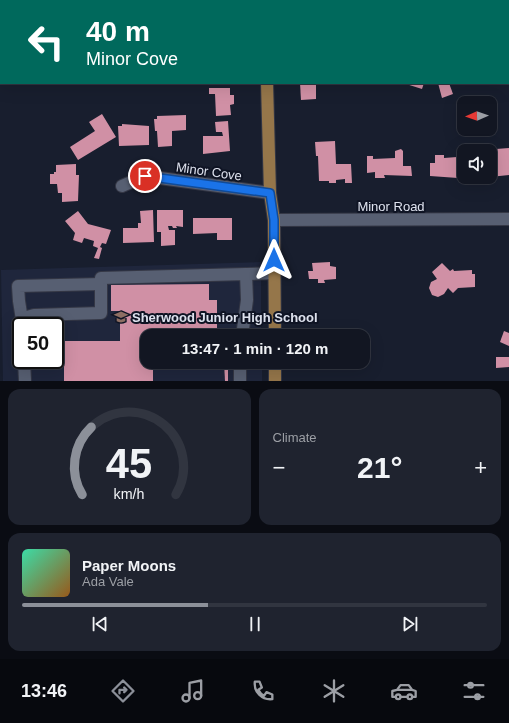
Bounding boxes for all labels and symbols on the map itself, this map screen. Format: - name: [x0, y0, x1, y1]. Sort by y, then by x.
- north arrow: [457, 96, 497, 136]
- pin: [128, 159, 162, 193]
- street label: Minor Cove: [175, 159, 243, 184]
- street label: Minor Road: [357, 199, 425, 214]
- position arrow: [253, 239, 295, 281]
- school or university icon: Sherwood Junior High School: [113, 309, 129, 325]
- place label: Sherwood Junior High School: [132, 310, 318, 325]
- speed limit sign: 50: [12, 317, 64, 369]

